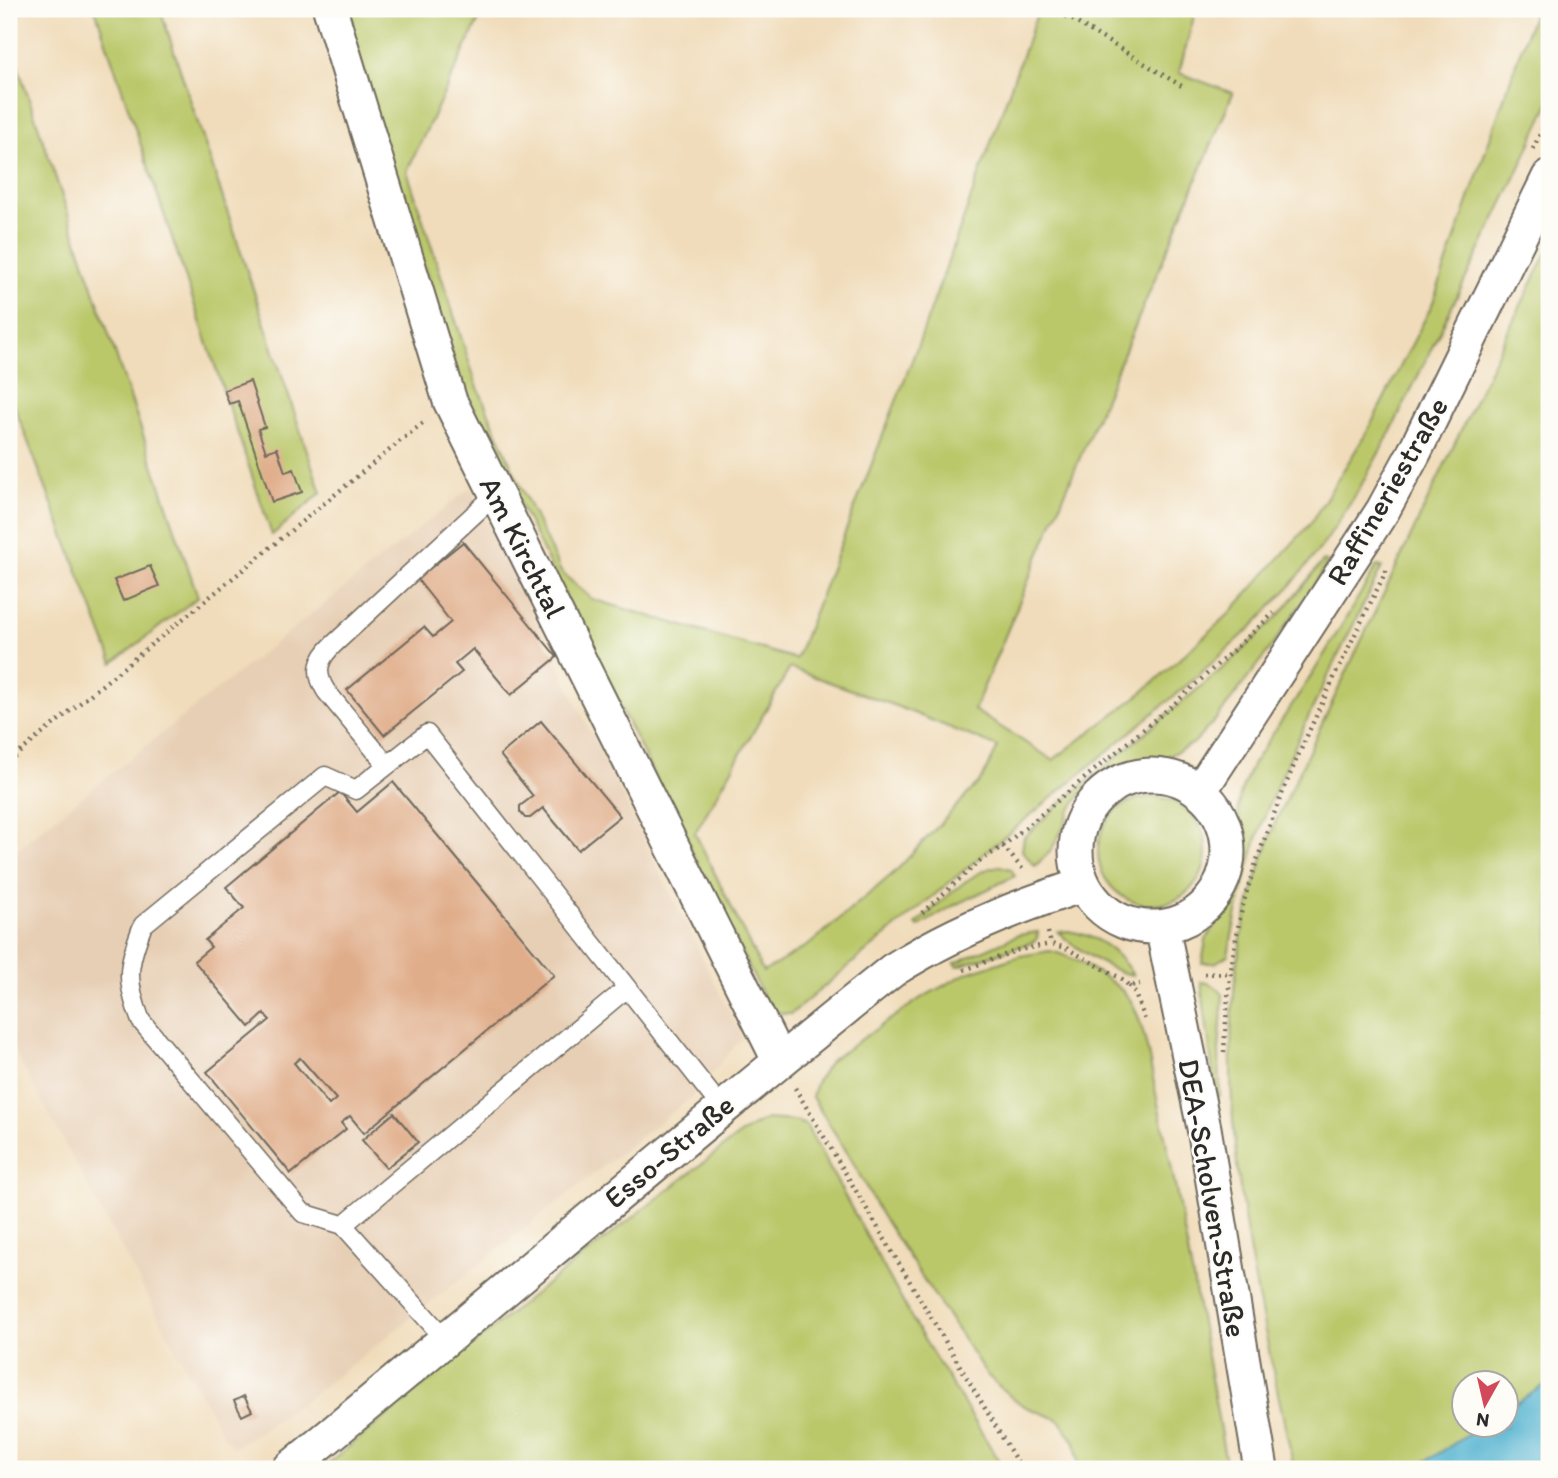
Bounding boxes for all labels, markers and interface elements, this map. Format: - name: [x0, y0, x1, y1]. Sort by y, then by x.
- street label: Raffineriestraße: [1318, 390, 1456, 592]
- street label: Am Kirchtal: [472, 470, 575, 624]
- street label: DEA-Scholven-Straße: [1170, 1056, 1256, 1340]
- street label: Esso-Straße: [596, 1086, 742, 1216]
- north arrow: [1450, 1370, 1520, 1440]
- text: N: [1475, 1408, 1491, 1433]

